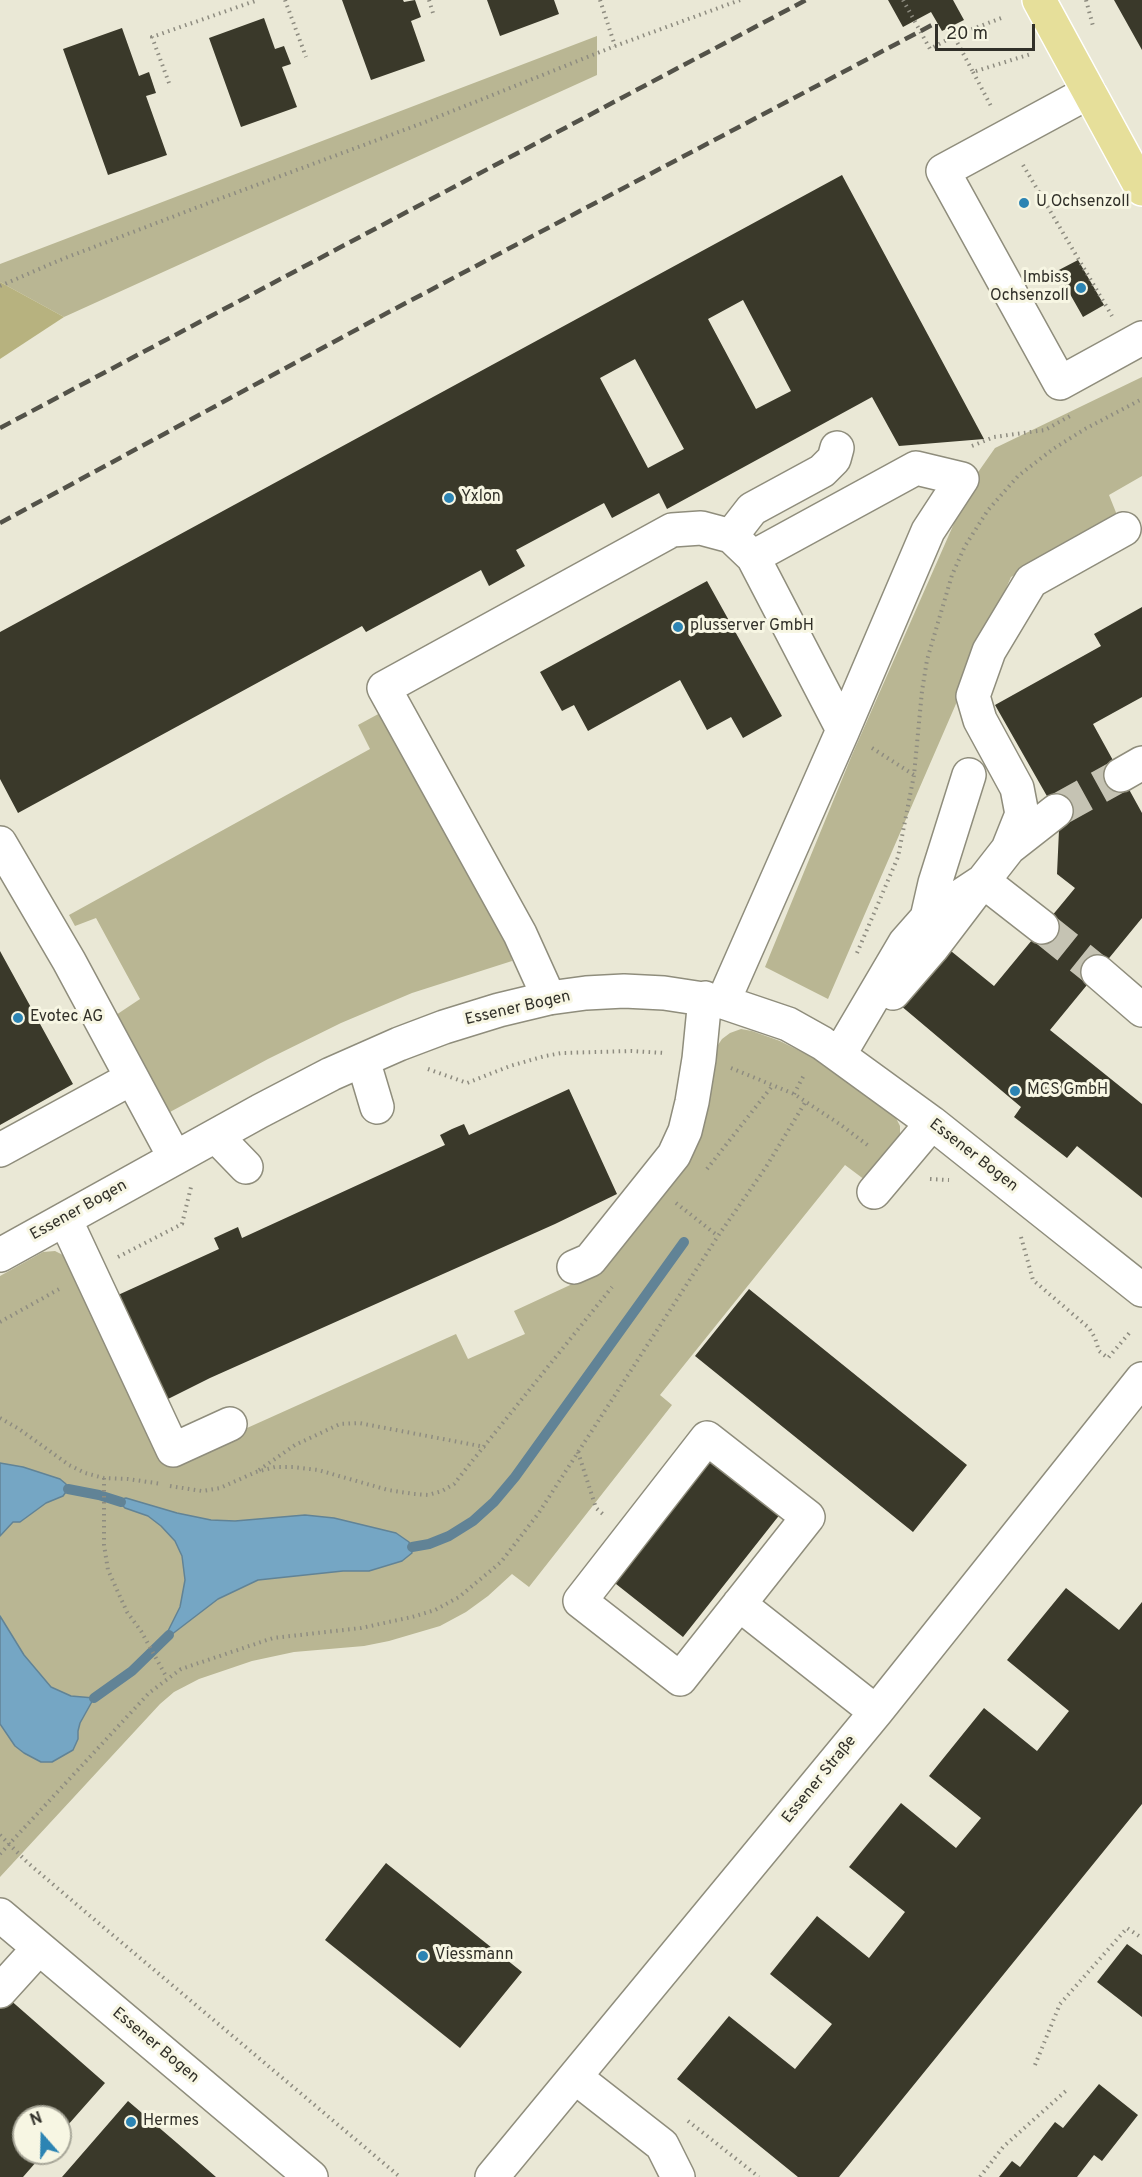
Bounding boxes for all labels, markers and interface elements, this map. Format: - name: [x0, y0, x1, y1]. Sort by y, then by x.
- scale bar: [938, 12, 1038, 50]
- text: 20 m: [946, 23, 988, 46]
- place label: U Ochsenzoll: [1036, 193, 1130, 213]
- marker: U Ochsenzoll: [1017, 196, 1031, 210]
- place label: Imbiss Ochsenzoll: [990, 269, 1069, 307]
- marker: Imbiss Ochsenzoll: [1074, 281, 1088, 295]
- place label: Yxlon: [461, 488, 501, 508]
- marker: Yxlon: [442, 491, 456, 505]
- place label: plusserver GmbH: [690, 617, 814, 637]
- marker: plusserver GmbH: [671, 620, 685, 634]
- street label: Essener Bogen: [463, 988, 573, 1030]
- place label: Evotec AG: [30, 1008, 103, 1028]
- marker: Evotec AG: [11, 1011, 25, 1025]
- place label: MCS GmbH: [1027, 1081, 1108, 1101]
- marker: MCS GmbH: [1008, 1084, 1022, 1098]
- street label: Essener Bogen: [925, 1115, 1021, 1197]
- street label: Essener Bogen: [27, 1177, 131, 1245]
- street label: Essener Straße: [779, 1732, 861, 1828]
- place label: Viessmann: [435, 1946, 513, 1966]
- marker: Viessmann: [416, 1949, 430, 1963]
- street label: Essener Bogen: [108, 2004, 202, 2088]
- north arrow: [12, 2105, 72, 2165]
- text: N: [28, 2109, 45, 2131]
- place label: Hermes: [143, 2112, 199, 2132]
- marker: Hermes: [124, 2115, 138, 2129]

